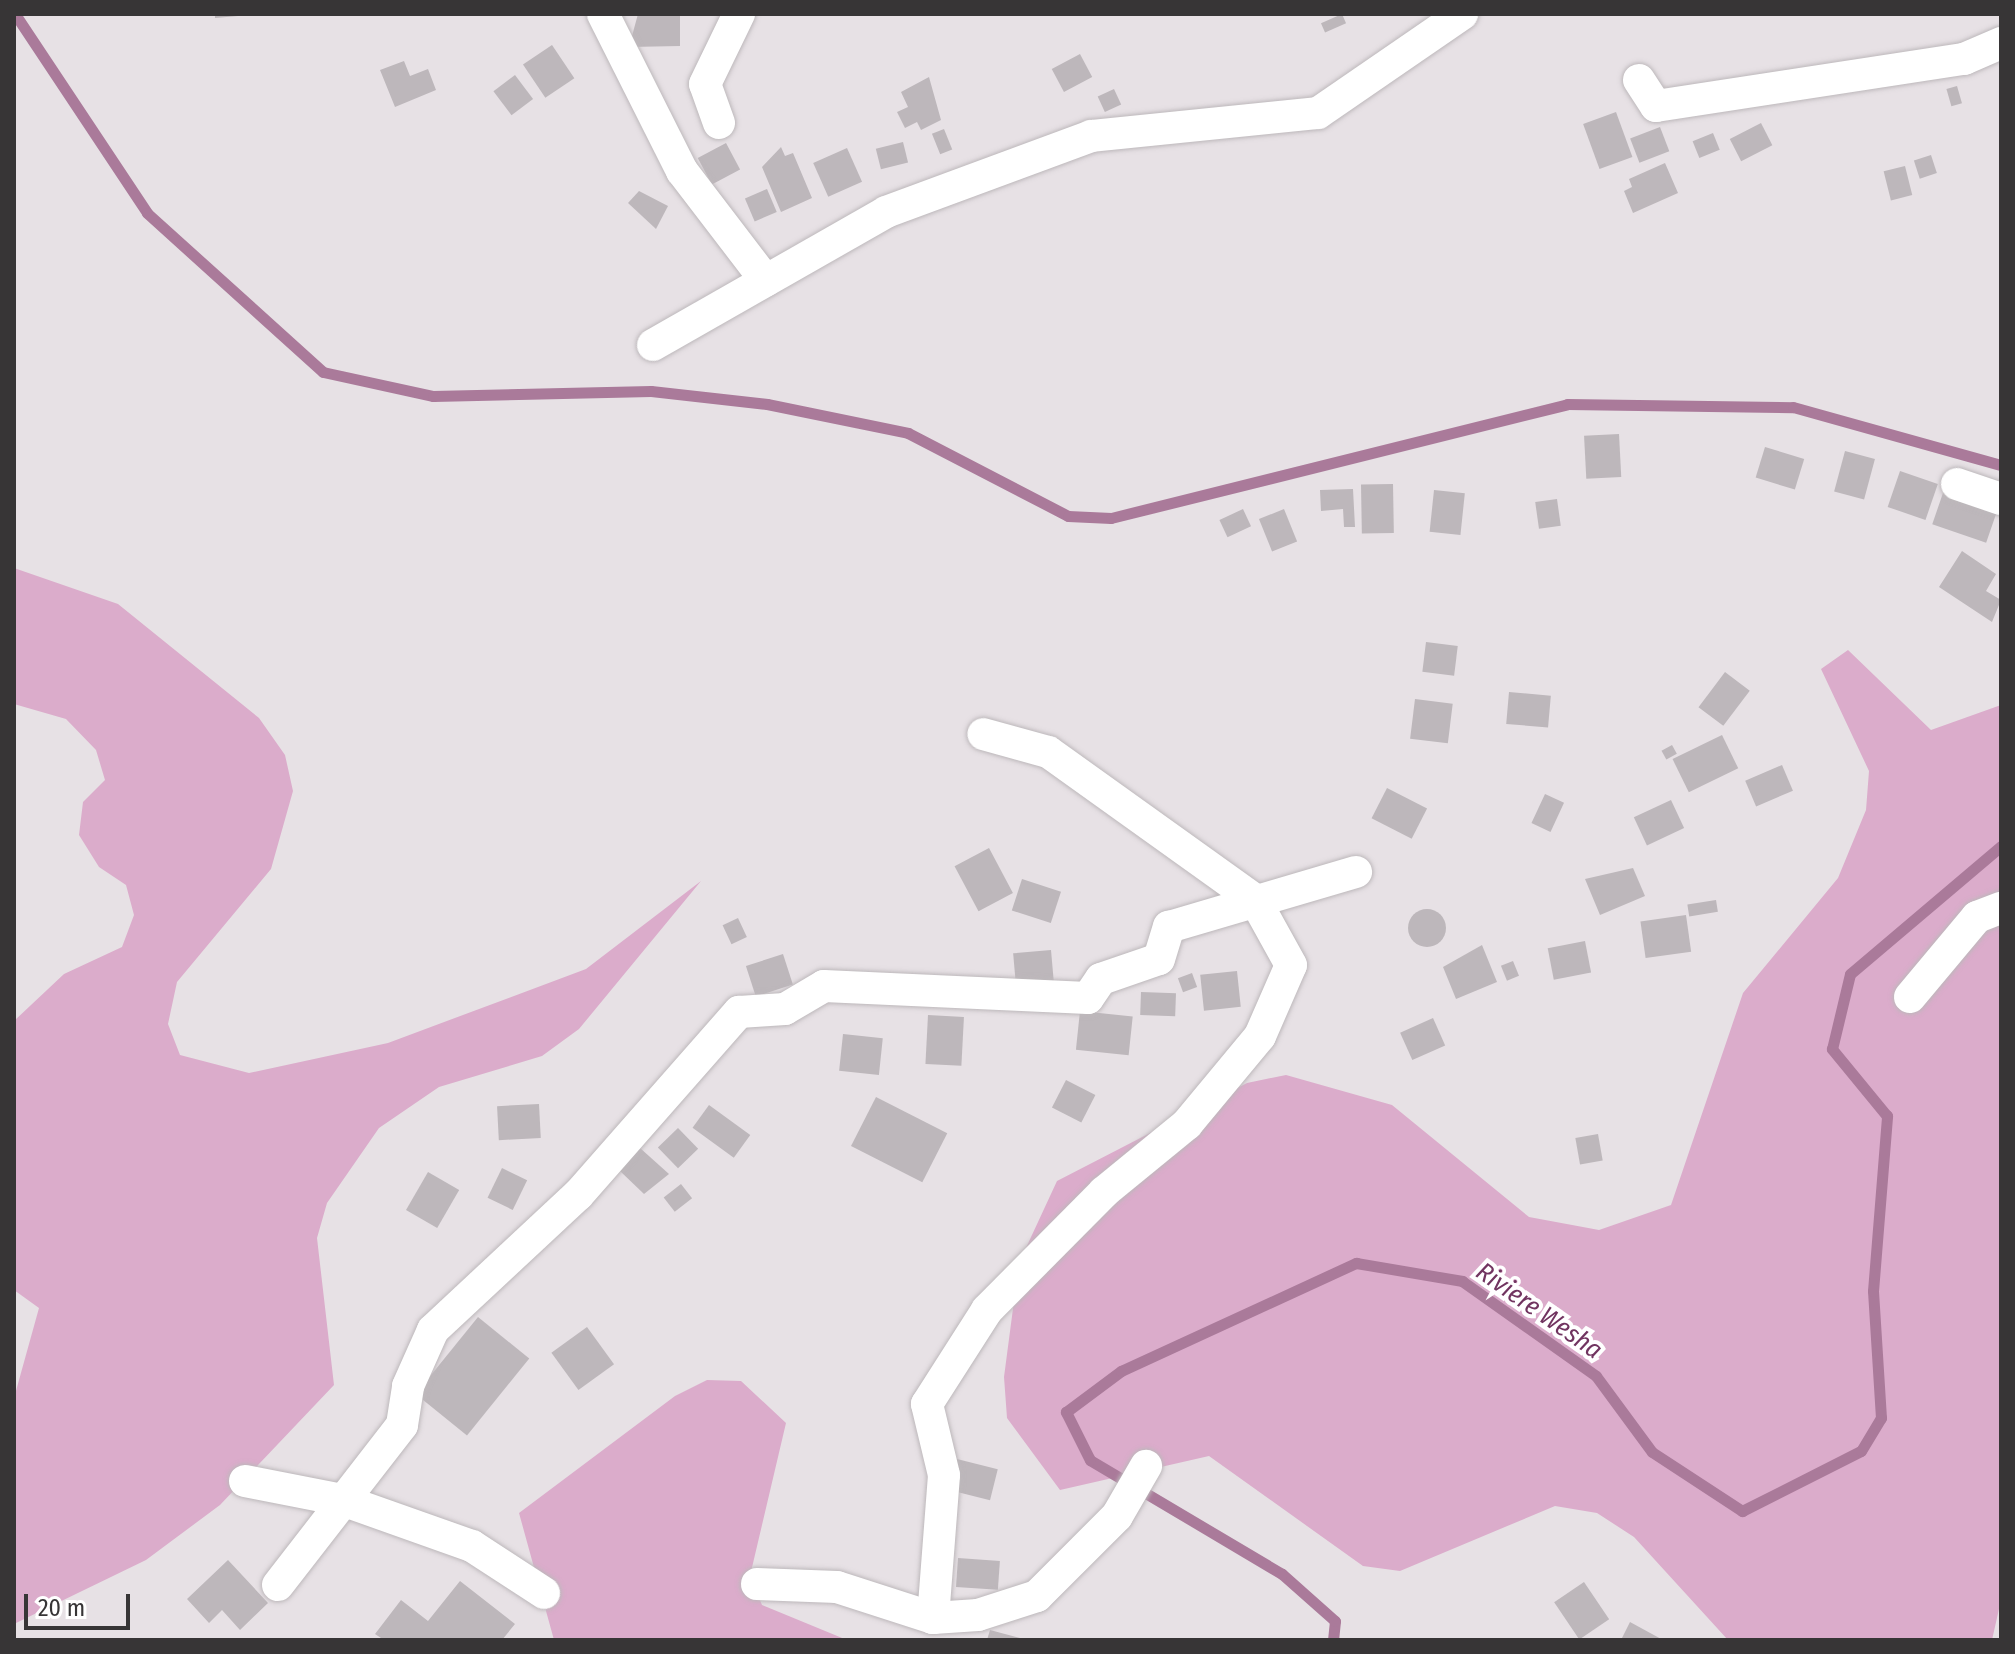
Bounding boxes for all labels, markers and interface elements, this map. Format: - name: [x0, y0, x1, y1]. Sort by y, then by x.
- water label: Riviere Wesha: [1470, 1256, 1608, 1366]
- scale bar: [28, 1578, 134, 1628]
- text: 20 m: [38, 1594, 85, 1622]

